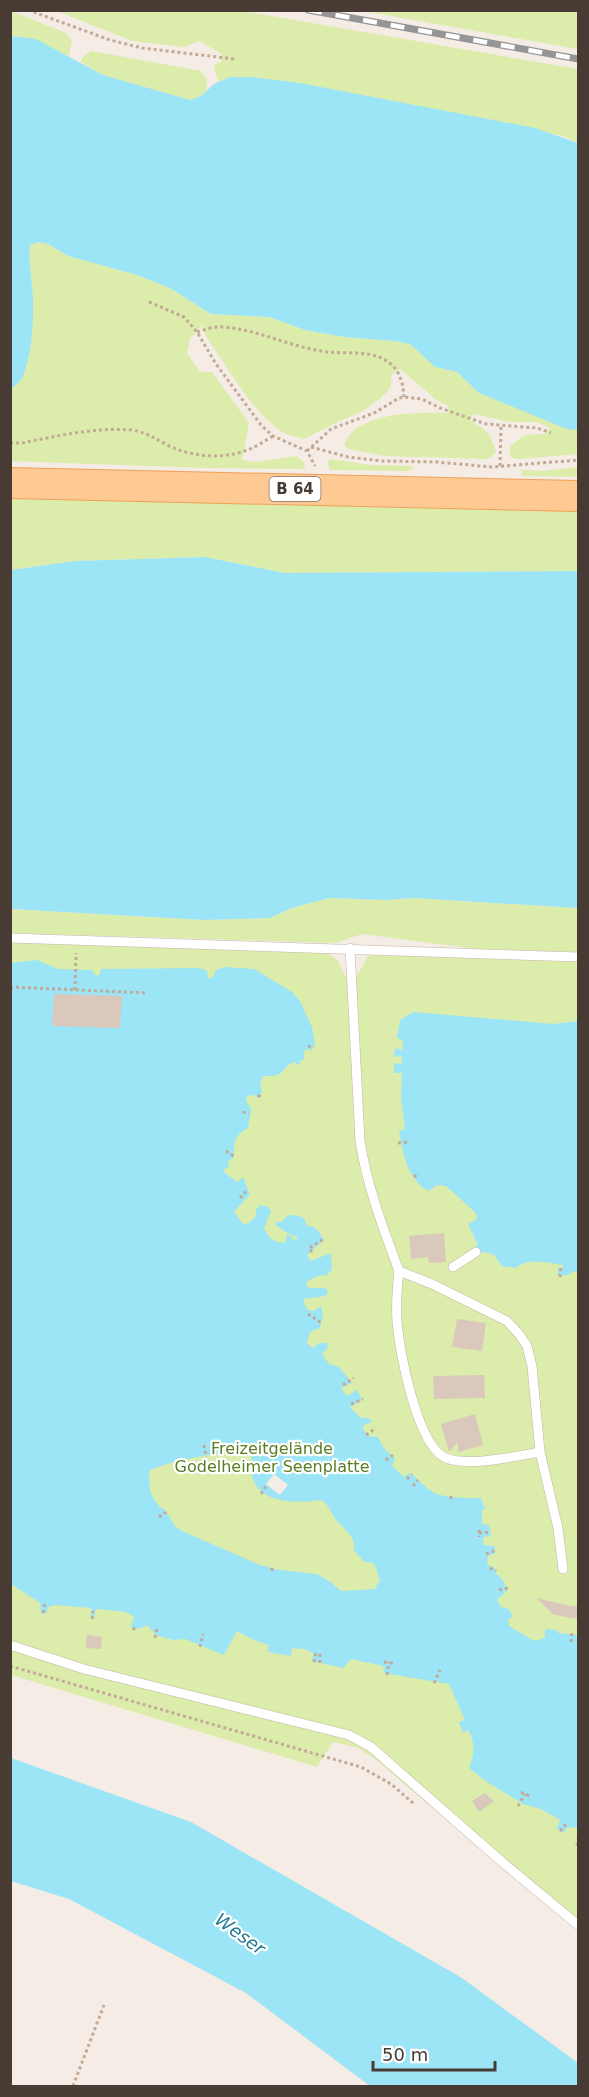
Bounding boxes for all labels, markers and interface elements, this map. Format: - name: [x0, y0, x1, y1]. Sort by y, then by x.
- road number: B 64: [270, 477, 320, 501]
- park label: Freizeitgelände Godelheimer Seenplatte: [175, 1439, 369, 1476]
- water label: Weser: [211, 1908, 271, 1960]
- scale bar: [373, 2034, 494, 2072]
- text: 50 m: [382, 2044, 428, 2065]

